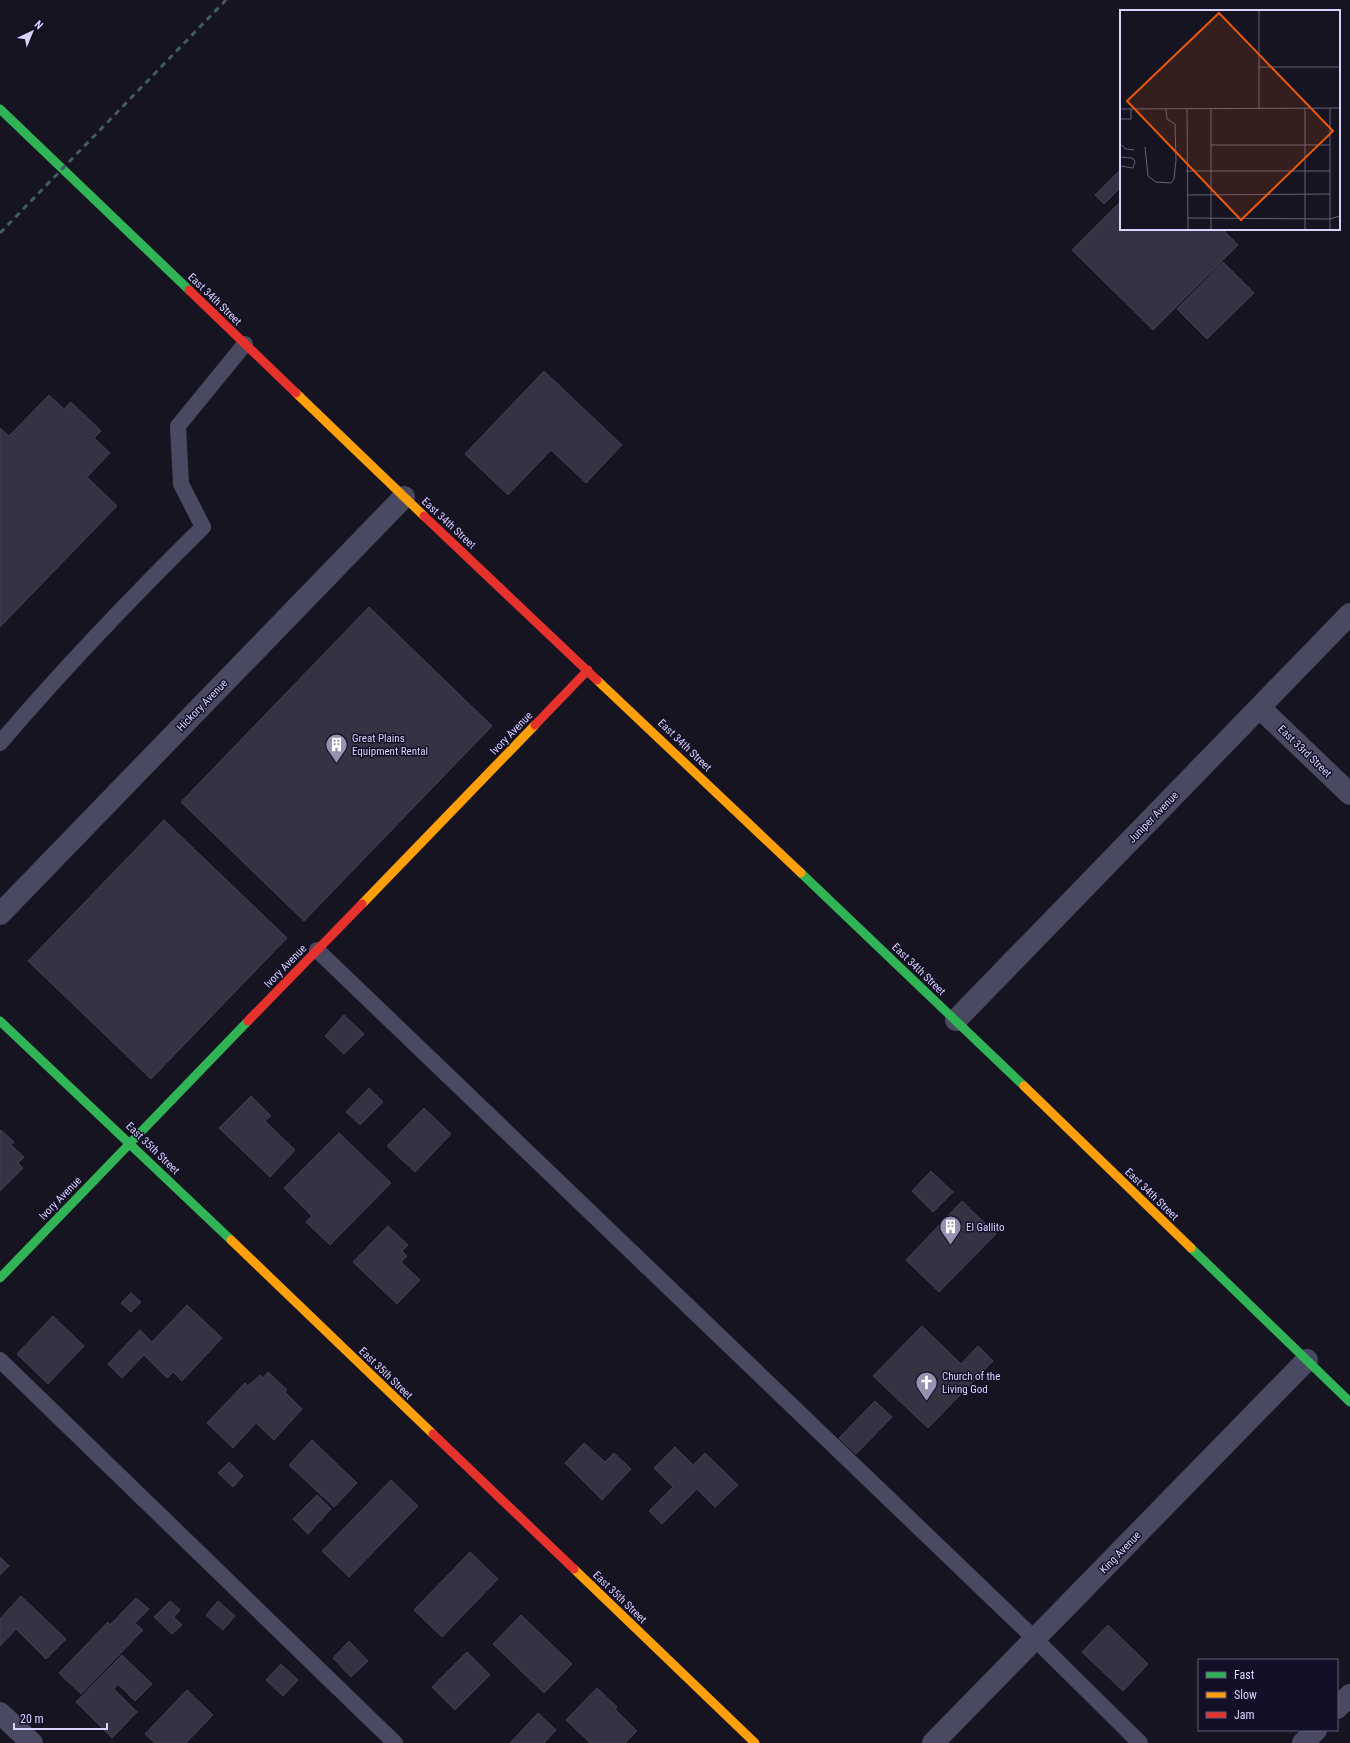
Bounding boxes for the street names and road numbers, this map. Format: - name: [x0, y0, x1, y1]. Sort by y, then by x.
- street label: East 34th Street: [185, 271, 244, 328]
- street label: East 34th Street: [419, 495, 478, 552]
- street label: Hickory Avenue: [174, 677, 230, 734]
- street label: Ivory Avenue: [488, 709, 535, 758]
- street label: East 34th Street: [655, 717, 714, 774]
- street label: East 33rd Street: [1275, 723, 1334, 780]
- street label: Juniper Avenue: [1126, 789, 1181, 846]
- street label: East 34th Street: [889, 941, 948, 998]
- street label: Ivory Avenue: [262, 942, 309, 991]
- street label: East 35th Street: [123, 1120, 182, 1177]
- street label: East 34th Street: [1122, 1166, 1181, 1223]
- street label: Ivory Avenue: [37, 1174, 84, 1223]
- street label: East 35th Street: [356, 1345, 415, 1402]
- street label: King Avenue: [1097, 1529, 1144, 1576]
- street label: East 35th Street: [590, 1569, 649, 1626]

